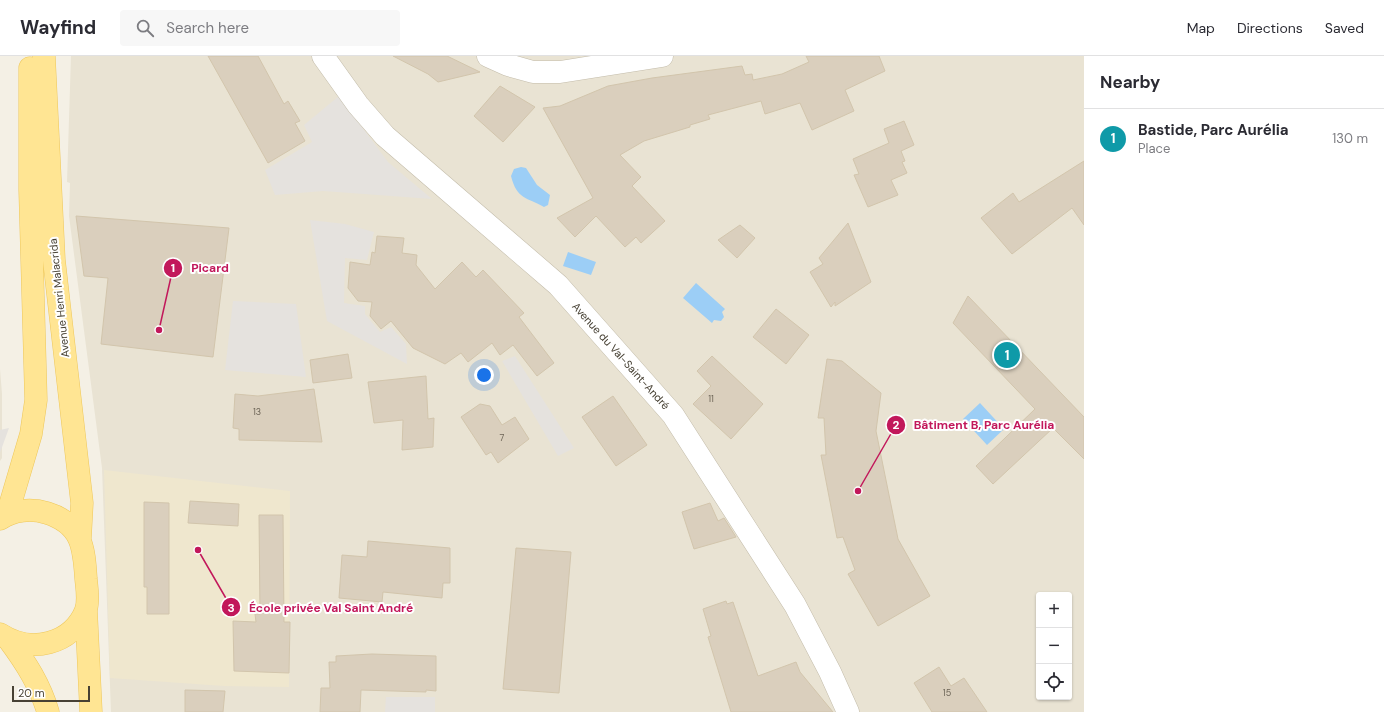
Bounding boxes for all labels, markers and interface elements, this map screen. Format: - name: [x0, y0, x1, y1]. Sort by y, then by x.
- search box: [120, 10, 400, 46]
- text: Wayfind: [20, 15, 96, 40]
- icon: search: [134, 17, 156, 39]
- text: Search here: [166, 18, 249, 38]
- text: Map: [1187, 19, 1215, 37]
- text: Directions: [1237, 19, 1303, 37]
- text: Saved: [1325, 19, 1364, 37]
- text: Nearby: [1100, 71, 1160, 93]
- text: Bastide, Parc Aurélia: [1138, 120, 1289, 140]
- text: 1: [1111, 130, 1115, 147]
- text: 130 m: [1332, 130, 1368, 147]
- text: Place: [1138, 140, 1170, 157]
- street label: Avenue Henri Malacrida: [46, 238, 72, 358]
- callout: Picard: [163, 256, 237, 280]
- text: 1: [171, 260, 175, 276]
- text: Picard: [191, 260, 229, 276]
- street label: Avenue du Val-Saint-André: [569, 300, 673, 412]
- pin: 1: [994, 340, 1020, 370]
- your location: [474, 365, 494, 385]
- house number: 11: [708, 393, 714, 405]
- house number: 13: [253, 406, 261, 418]
- callout: Bâtiment B, Parc Aurélia: [886, 413, 1063, 437]
- text: 2: [893, 417, 900, 433]
- text: Bâtiment B, Parc Aurélia: [914, 417, 1054, 433]
- house number: 7: [500, 432, 505, 444]
- map controls: [1036, 592, 1072, 700]
- button: +: [1036, 592, 1072, 628]
- callout: École privée Val Saint André: [221, 595, 421, 619]
- text: 3: [227, 600, 235, 616]
- text: École privée Val Saint André: [249, 600, 413, 616]
- button: −: [1036, 628, 1072, 664]
- button: locate: [1036, 664, 1072, 700]
- scale bar: [12, 684, 90, 703]
- text: 20 m: [18, 686, 44, 700]
- house number: 15: [943, 687, 951, 699]

